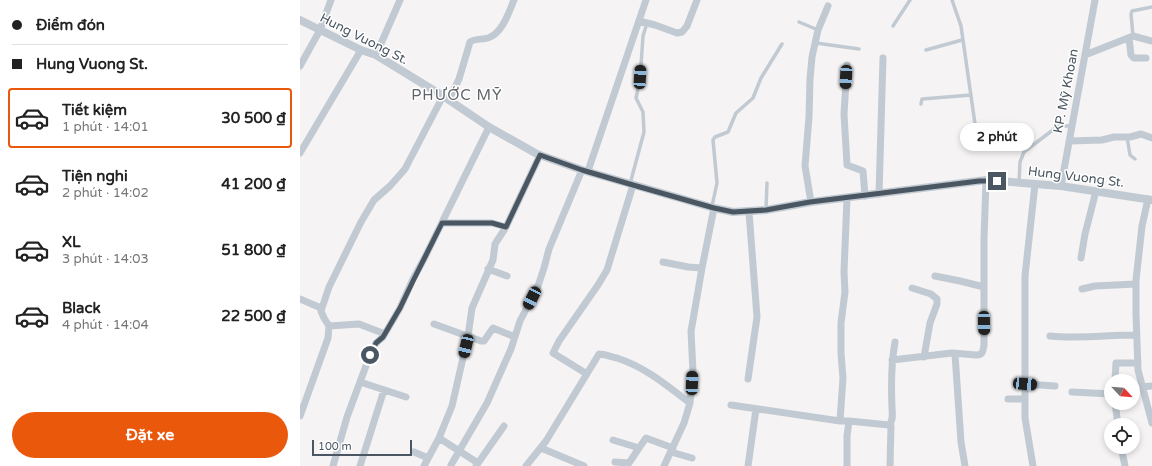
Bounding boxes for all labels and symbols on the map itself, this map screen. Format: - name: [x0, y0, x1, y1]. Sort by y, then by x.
- street label: Hung Vuong St.: [317, 10, 411, 68]
- street label: KP. Mỹ Khoan: [1050, 47, 1082, 135]
- car: [633, 65, 647, 89]
- car: [839, 65, 853, 89]
- district label: PHƯỚC MỸ: [411, 86, 503, 104]
- callout: 2 phút: [960, 123, 1034, 151]
- street label: Hung Vuong St.: [1027, 163, 1125, 191]
- route end: [988, 172, 1006, 190]
- car: [521, 285, 543, 311]
- car: [978, 311, 990, 335]
- car: [457, 333, 475, 359]
- route start: [361, 346, 379, 364]
- car: [686, 371, 698, 395]
- north arrow: [1104, 374, 1140, 410]
- car: [1013, 377, 1037, 391]
- scale bar: [312, 438, 412, 457]

